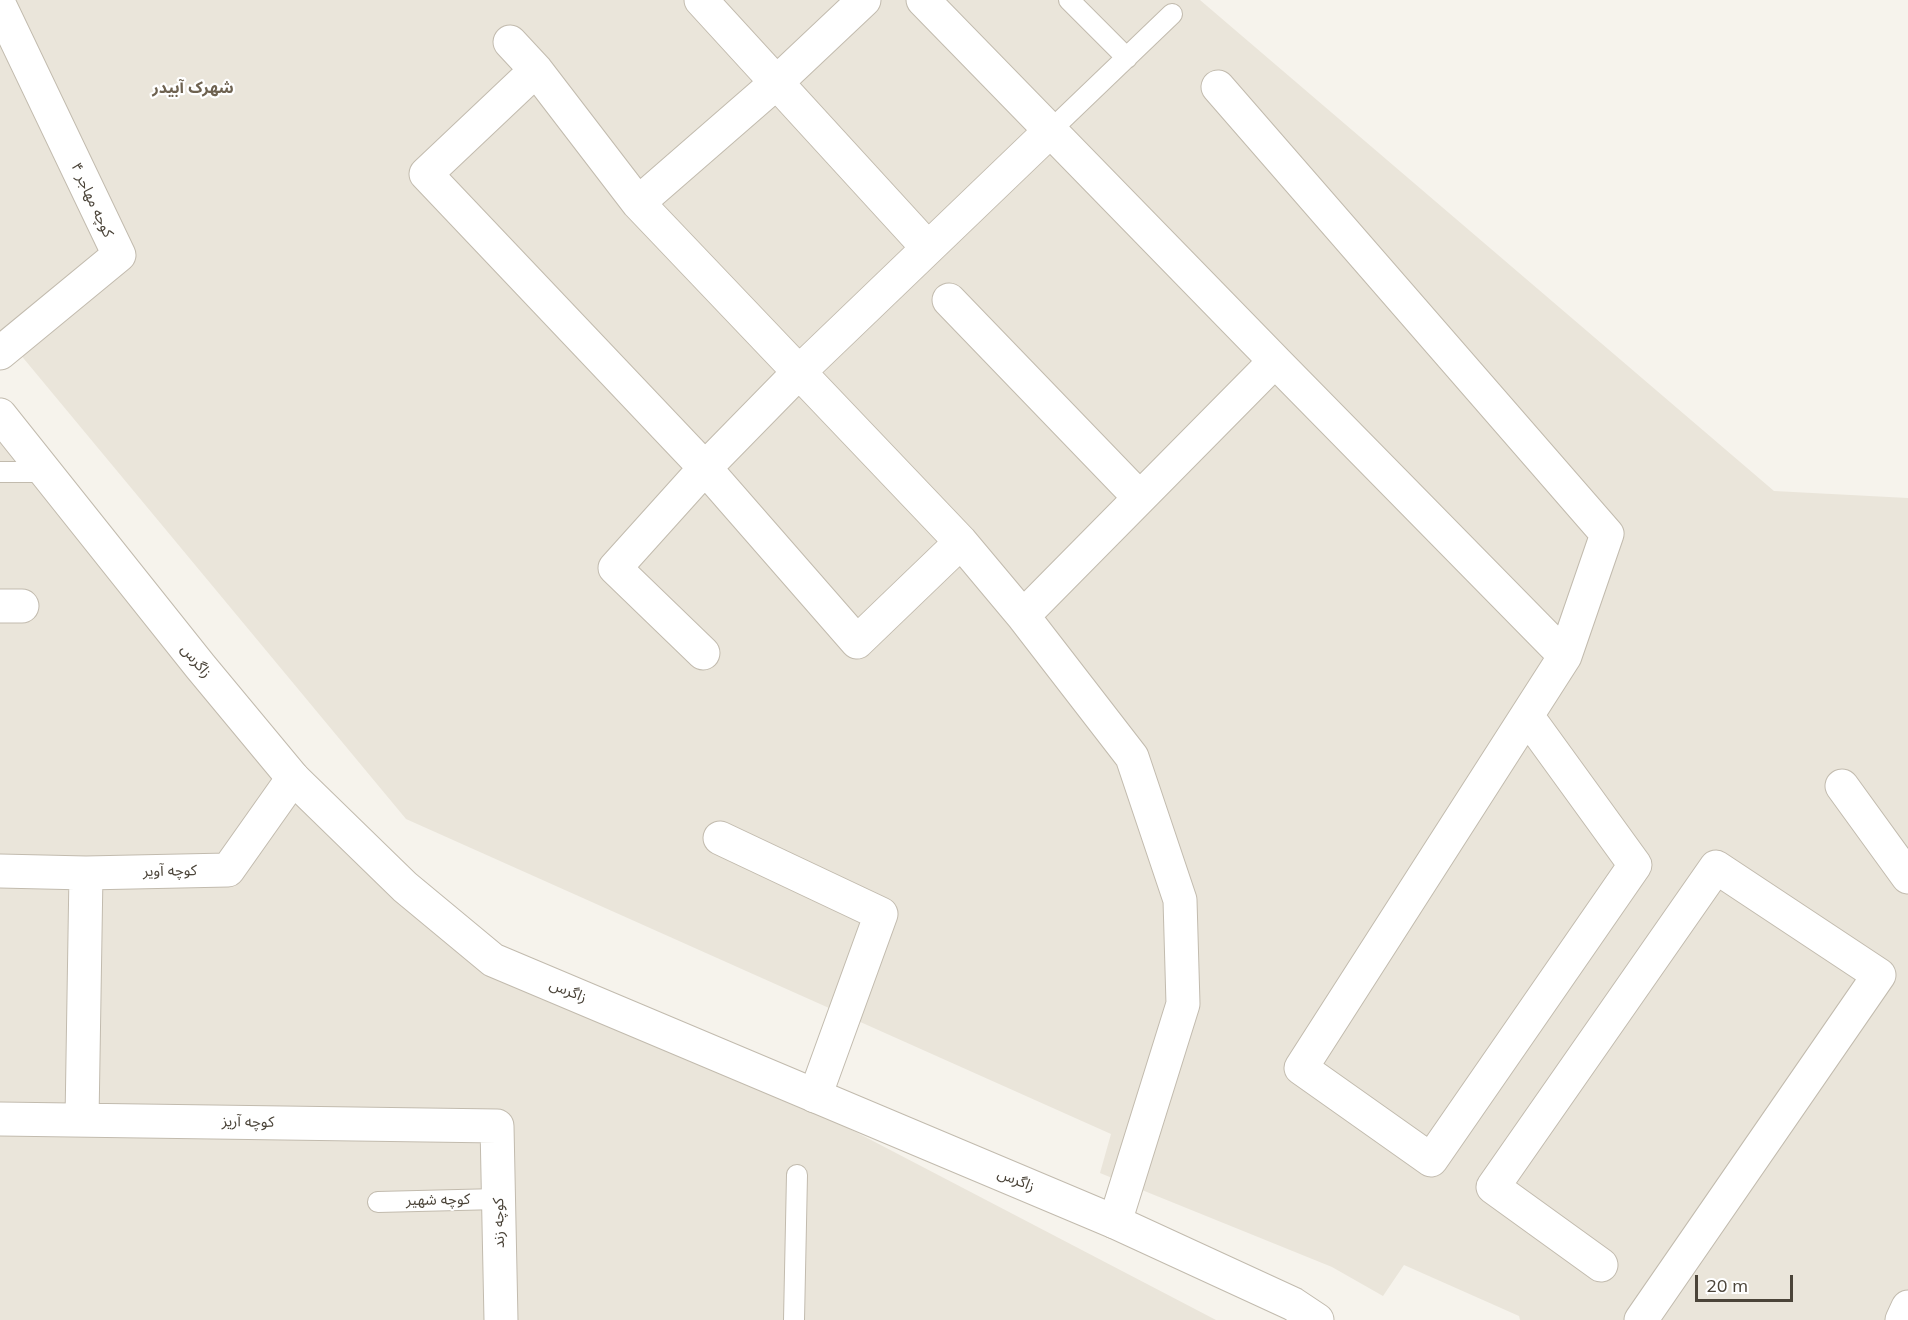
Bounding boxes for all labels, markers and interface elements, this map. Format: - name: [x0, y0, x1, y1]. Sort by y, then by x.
- district label: شهرک آبیدر: [152, 78, 234, 98]
- street label: کوچه مهاجر ۴: [67, 160, 117, 240]
- street label: زاگرس: [177, 640, 215, 682]
- street label: کوچه آویر: [143, 862, 197, 880]
- street label: زاگرس: [547, 975, 589, 1007]
- street label: کوچه آریز: [222, 1113, 274, 1131]
- street label: زاگرس: [995, 1164, 1037, 1196]
- street label: کوچه شهیر: [406, 1190, 470, 1210]
- street label: کوچه زند: [490, 1198, 508, 1248]
- scale bar: [1698, 1263, 1796, 1301]
- text: 20 m: [1706, 1274, 1748, 1297]

